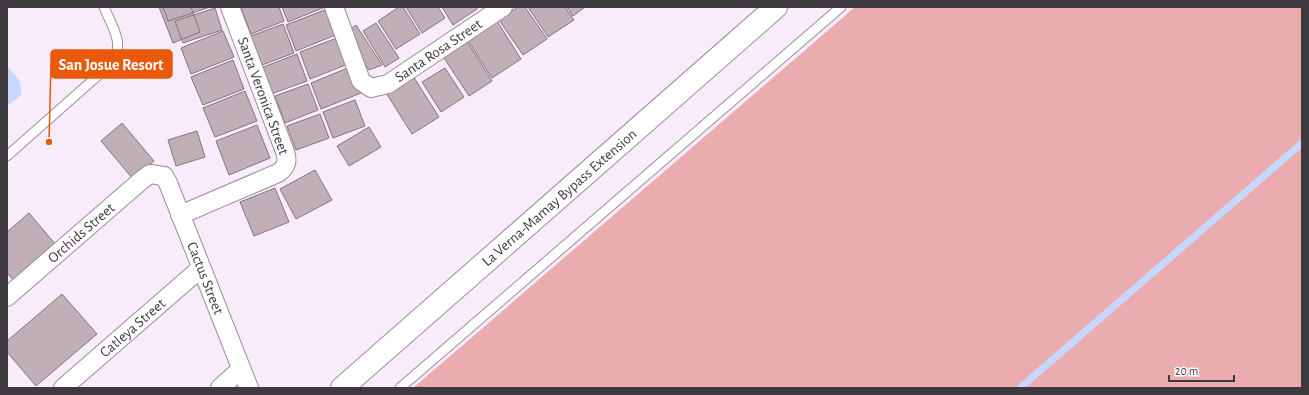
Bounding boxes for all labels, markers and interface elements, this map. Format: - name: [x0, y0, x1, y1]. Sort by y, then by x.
- street label: Santa Rosa Street: [392, 16, 485, 85]
- street label: Santa Veronica Street: [235, 35, 291, 157]
- callout: San Josue Resort: [51, 50, 172, 78]
- text: San Josue Resort: [58, 57, 164, 73]
- street label: La Verna-Mamay Bypass Extension: [479, 126, 639, 269]
- street label: Orchids Street: [45, 200, 117, 266]
- street label: Cactus Street: [185, 240, 227, 316]
- street label: Catleya Street: [97, 295, 168, 360]
- scale bar: [1169, 357, 1234, 383]
- text: 20 m: [1175, 365, 1198, 377]

